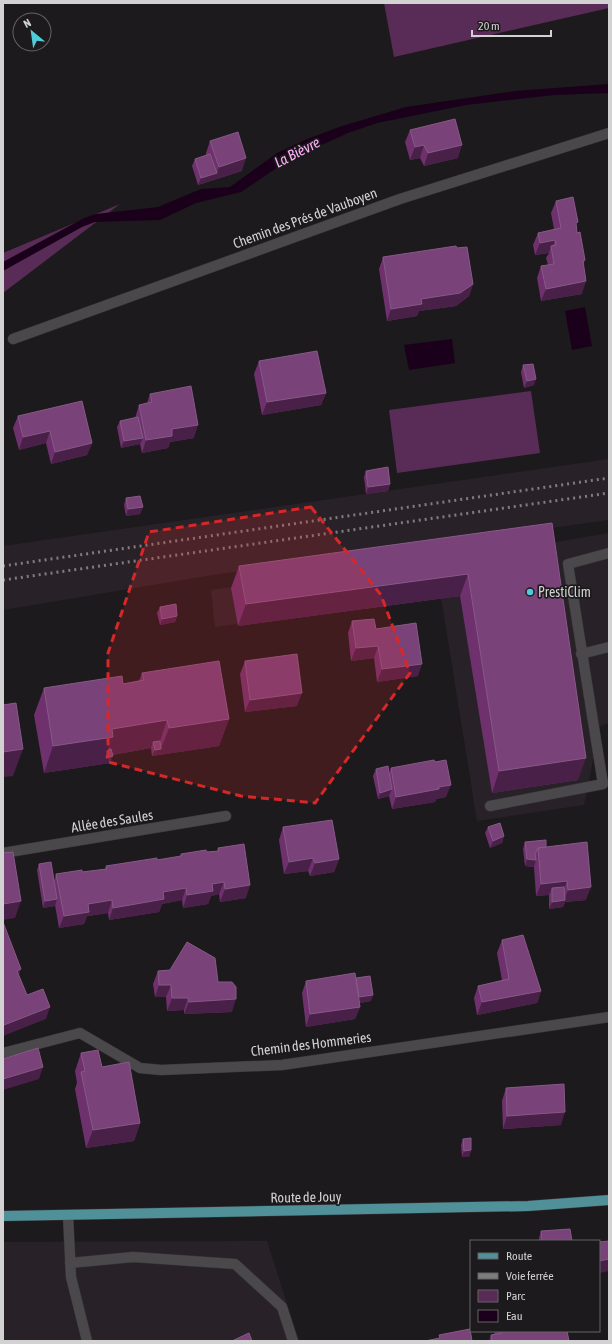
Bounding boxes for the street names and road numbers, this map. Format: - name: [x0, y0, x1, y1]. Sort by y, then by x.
- street label: Chemin des Prés de Vauboyen: [231, 184, 379, 252]
- street label: Allée des Saules: [70, 807, 154, 835]
- street label: Chemin des Hommeries: [250, 1029, 372, 1059]
- street label: Route de Jouy: [270, 1188, 342, 1206]

